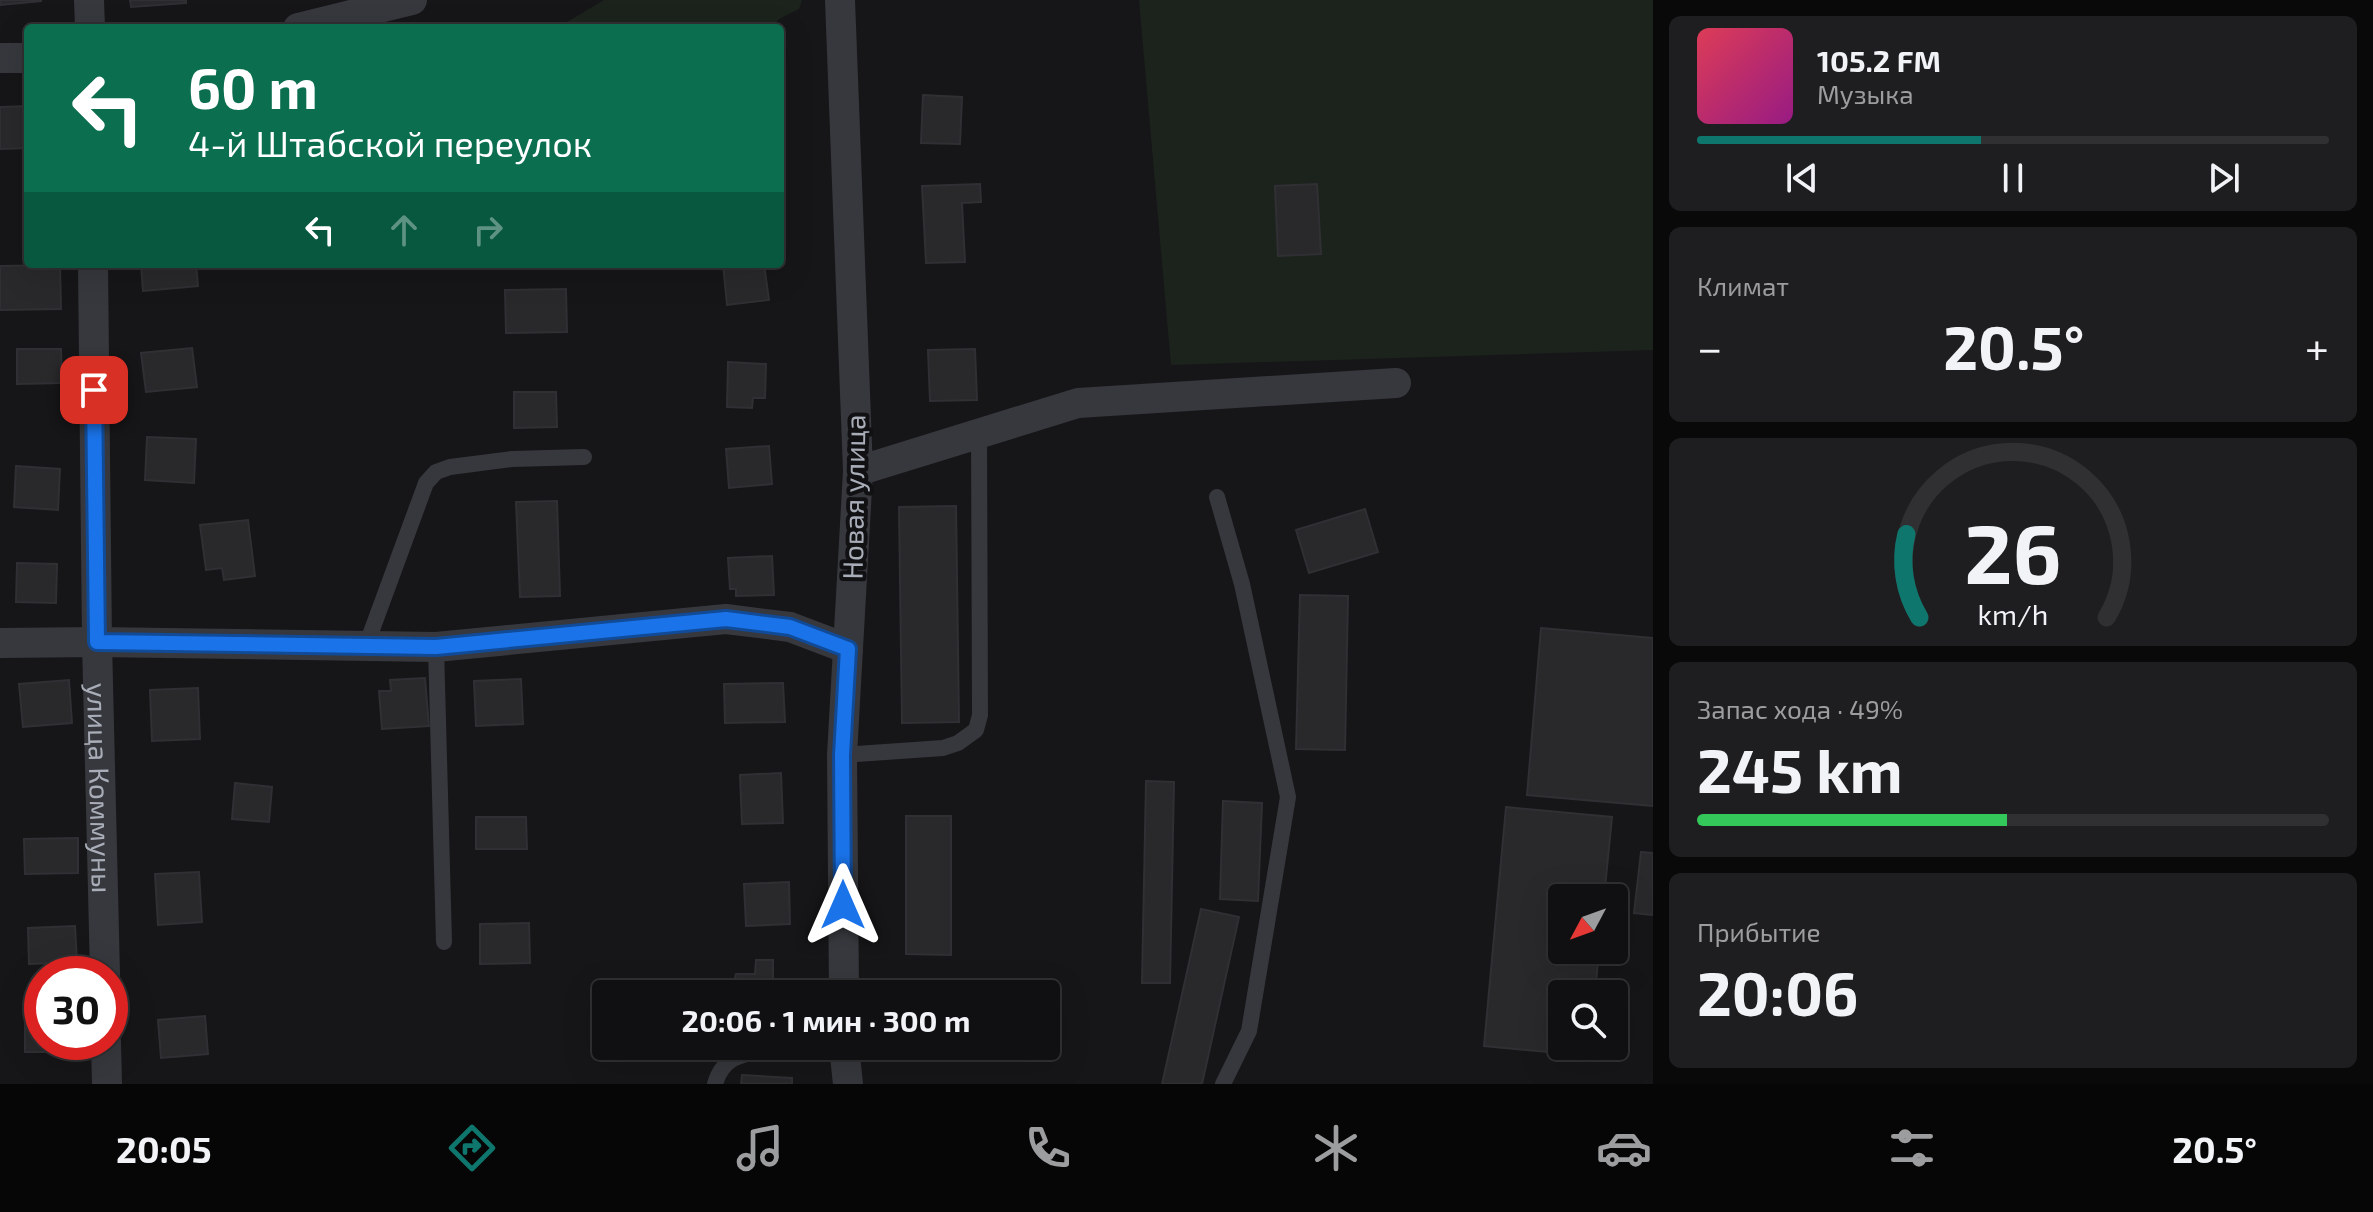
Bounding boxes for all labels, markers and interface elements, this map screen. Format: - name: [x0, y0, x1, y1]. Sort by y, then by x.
- text: 105.2 FM: [1817, 42, 1941, 78]
- text: 60 m: [188, 53, 318, 120]
- icon: left: [56, 56, 160, 160]
- text: Музыка: [1817, 78, 1914, 109]
- text: 4-й Штабской переулок: [188, 121, 592, 164]
- icon: previous: [1780, 156, 1824, 200]
- icon: pause: [1991, 156, 2035, 200]
- icon: next: [2202, 156, 2246, 200]
- icon: left: [298, 208, 342, 252]
- icon: ahead: [382, 208, 426, 252]
- icon: right: [466, 208, 510, 252]
- text: Климат: [1697, 270, 1789, 301]
- text: 20.5°: [1943, 310, 2084, 382]
- text: −: [1697, 320, 1723, 373]
- text: +: [2305, 320, 2329, 373]
- pin: [60, 356, 128, 424]
- icon: arrive: [72, 368, 116, 412]
- street label: Новая улица: [835, 414, 871, 580]
- text: 26: [1964, 501, 2062, 601]
- text: km/h: [1978, 596, 2048, 631]
- street label: улица Коммуны: [81, 682, 120, 894]
- text: Запас хода · 49%: [1697, 693, 1903, 724]
- text: 245 km: [1697, 733, 1903, 805]
- position arrow: [801, 863, 885, 947]
- north arrow: [1548, 884, 1628, 964]
- map controls: [1548, 884, 1628, 1060]
- text: Прибытие: [1697, 916, 1821, 947]
- speed limit sign: 30: [24, 956, 128, 1060]
- text: 20:06: [1697, 956, 1858, 1028]
- button: search: [1548, 980, 1628, 1060]
- text: 20:06 · 1 мин · 300 m: [682, 1002, 970, 1038]
- icon: directions: [444, 1120, 500, 1176]
- icon: music: [732, 1120, 788, 1176]
- icon: phone: [1020, 1120, 1076, 1176]
- icon: climate: [1308, 1120, 1364, 1176]
- icon: car: [1596, 1120, 1652, 1176]
- icon: filters: [1884, 1120, 1940, 1176]
- text: 20:05: [116, 1127, 212, 1170]
- text: 20.5°: [2172, 1127, 2257, 1170]

